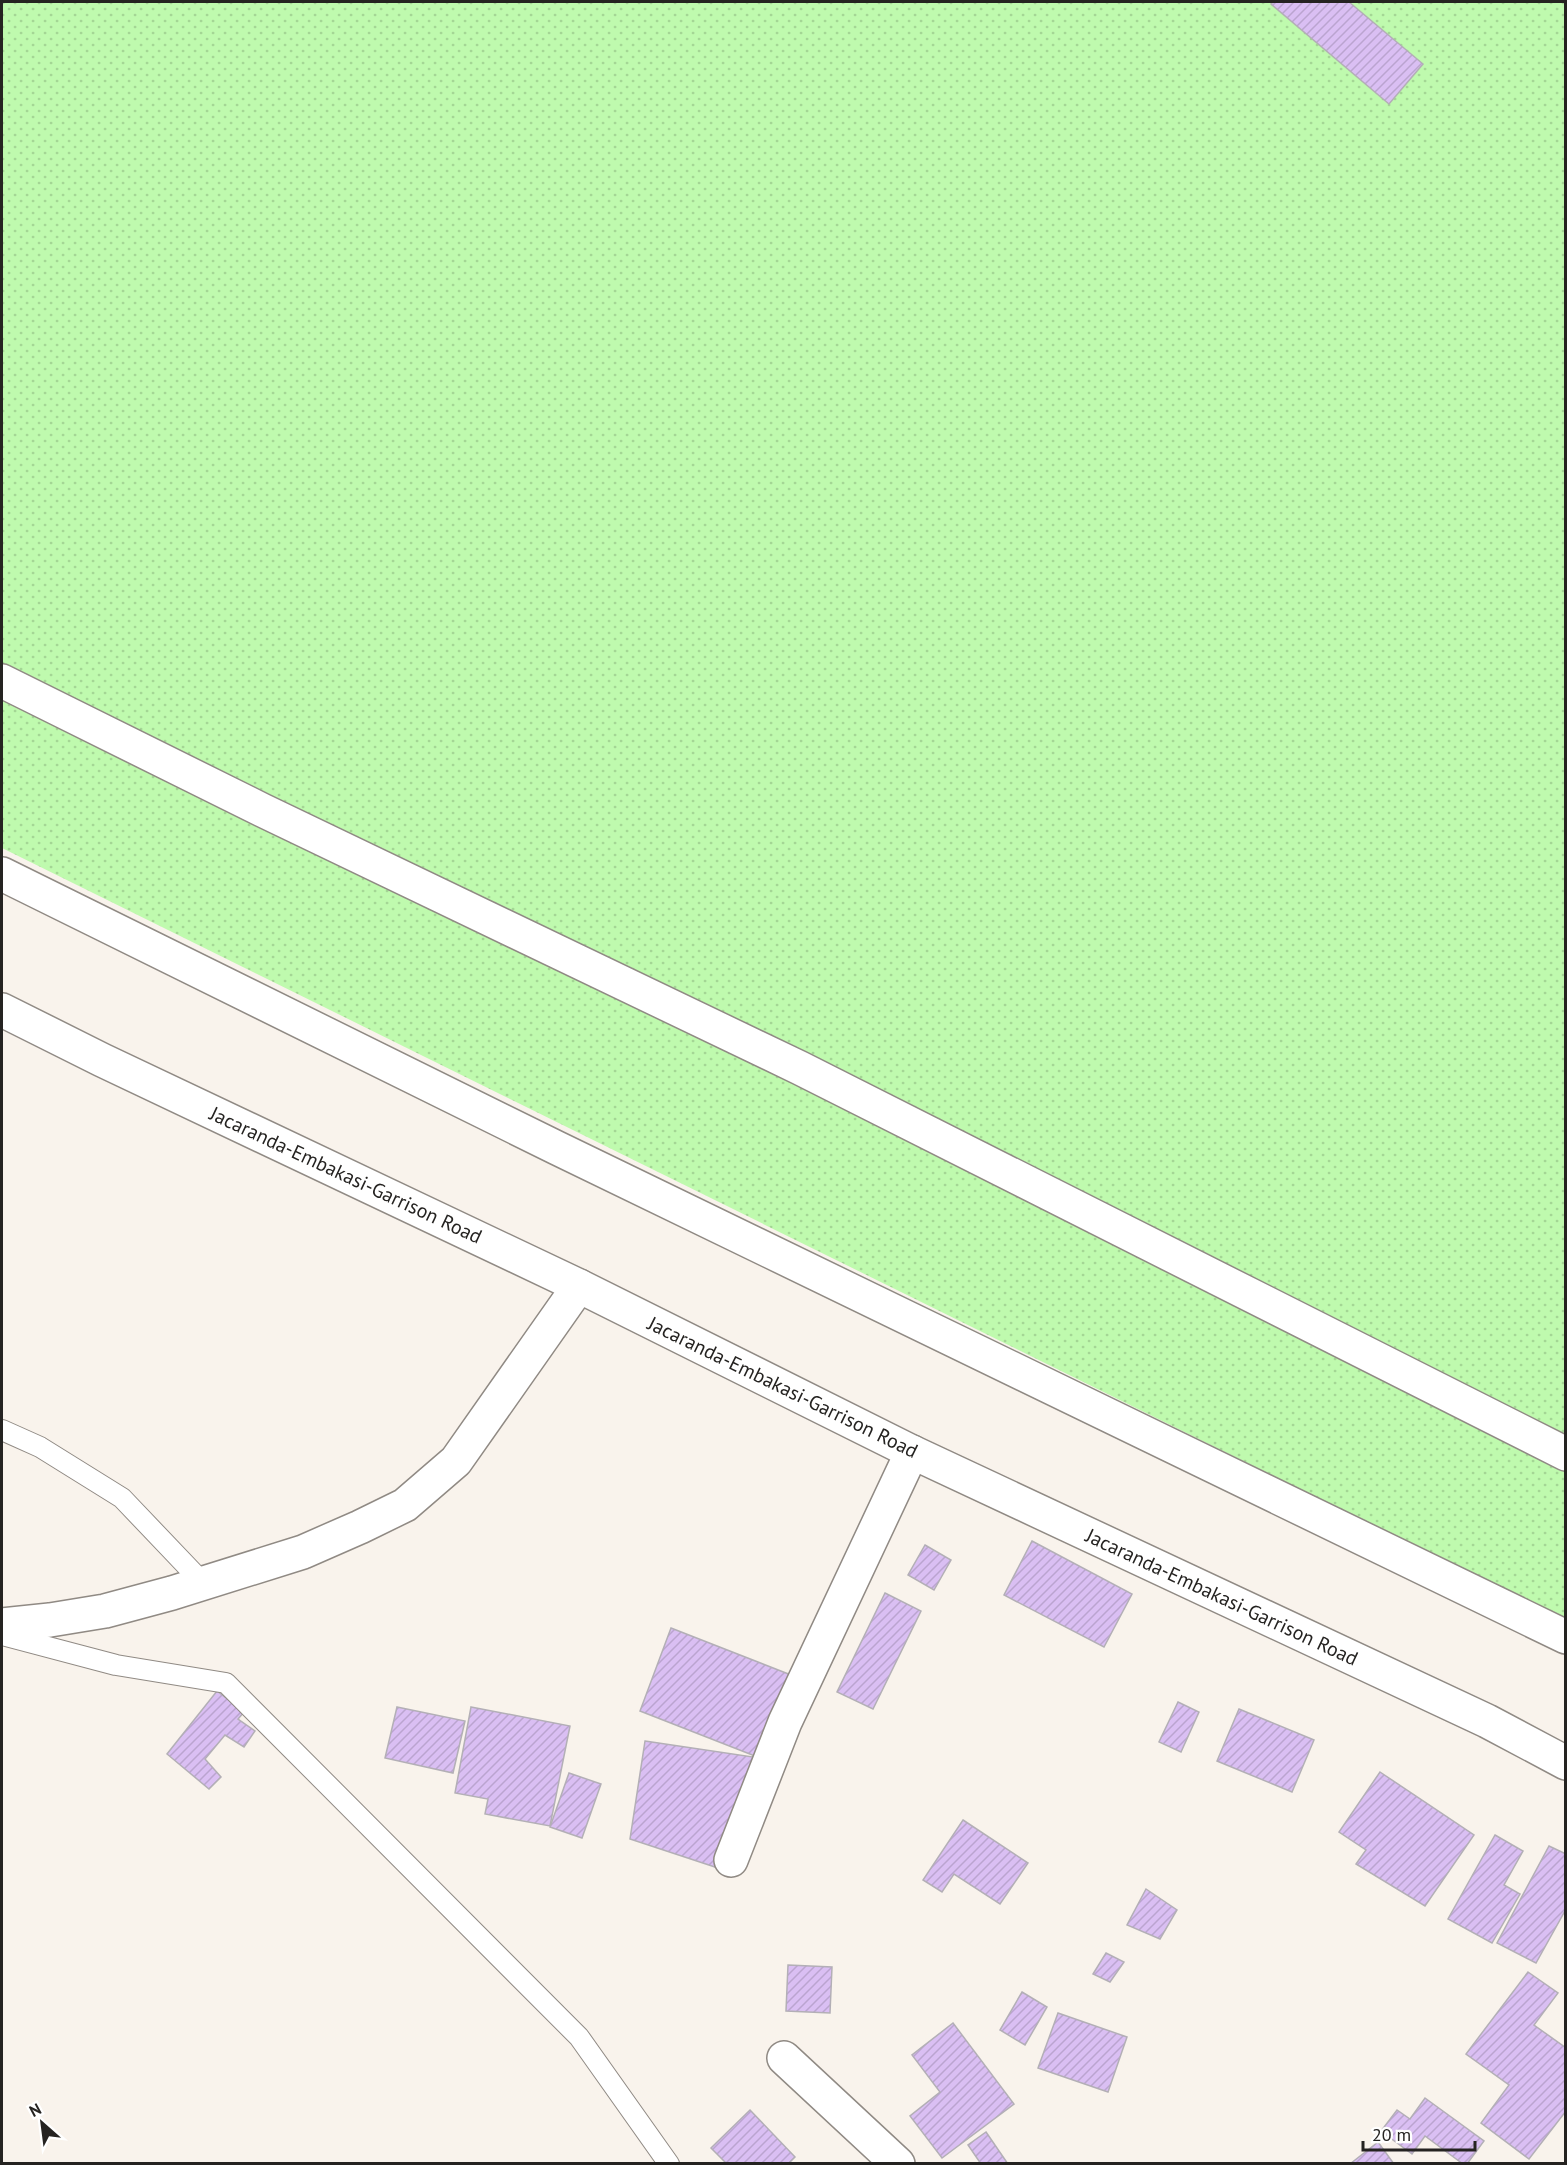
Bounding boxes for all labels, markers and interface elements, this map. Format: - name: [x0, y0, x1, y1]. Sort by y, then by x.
- street label: Jacaranda-Embakasi-Garrison Road: [205, 1100, 486, 1250]
- street label: Jacaranda-Embakasi-Garrison Road: [643, 1310, 922, 1464]
- street label: Jacaranda-Embakasi-Garrison Road: [1081, 1522, 1362, 1672]
- north arrow: [12, 2093, 72, 2153]
- text: N: [26, 2098, 44, 2121]
- scale bar: [1363, 2114, 1476, 2152]
- text: 20 m: [1372, 2123, 1411, 2146]

